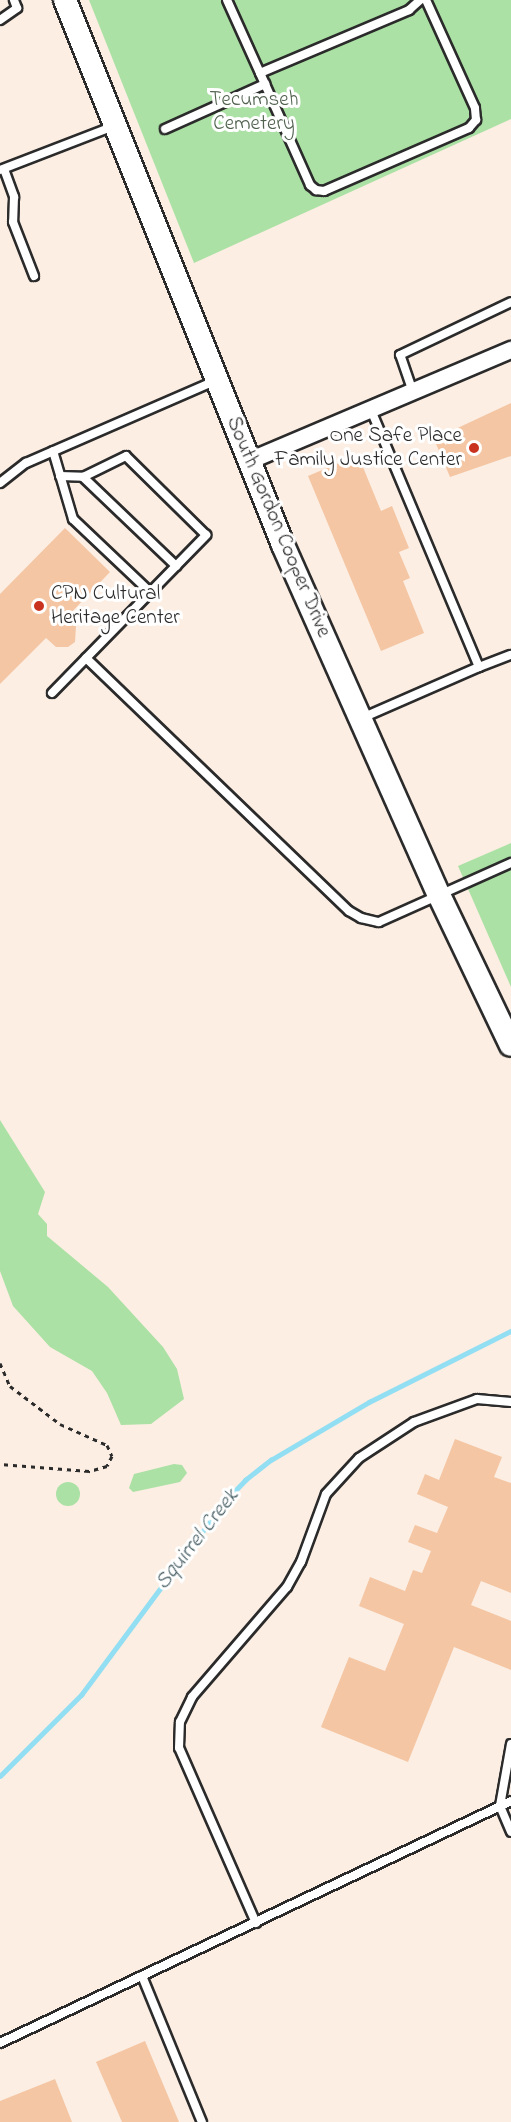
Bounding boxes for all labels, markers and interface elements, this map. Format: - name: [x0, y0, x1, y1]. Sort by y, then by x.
- park label: Tecumseh Cemetery: [209, 87, 299, 137]
- street label: South Gordon Cooper Drive: [220, 413, 336, 641]
- place label: One Safe Place Family Justice Center: [275, 423, 462, 473]
- marker: One Safe Place Family Justice Center: [467, 441, 481, 455]
- place label: CPN Cultural Heritage Center: [51, 581, 180, 631]
- marker: CPN Cultural Heritage Center: [32, 599, 46, 613]
- water label: Squirrel Creek: [150, 1484, 246, 1596]

